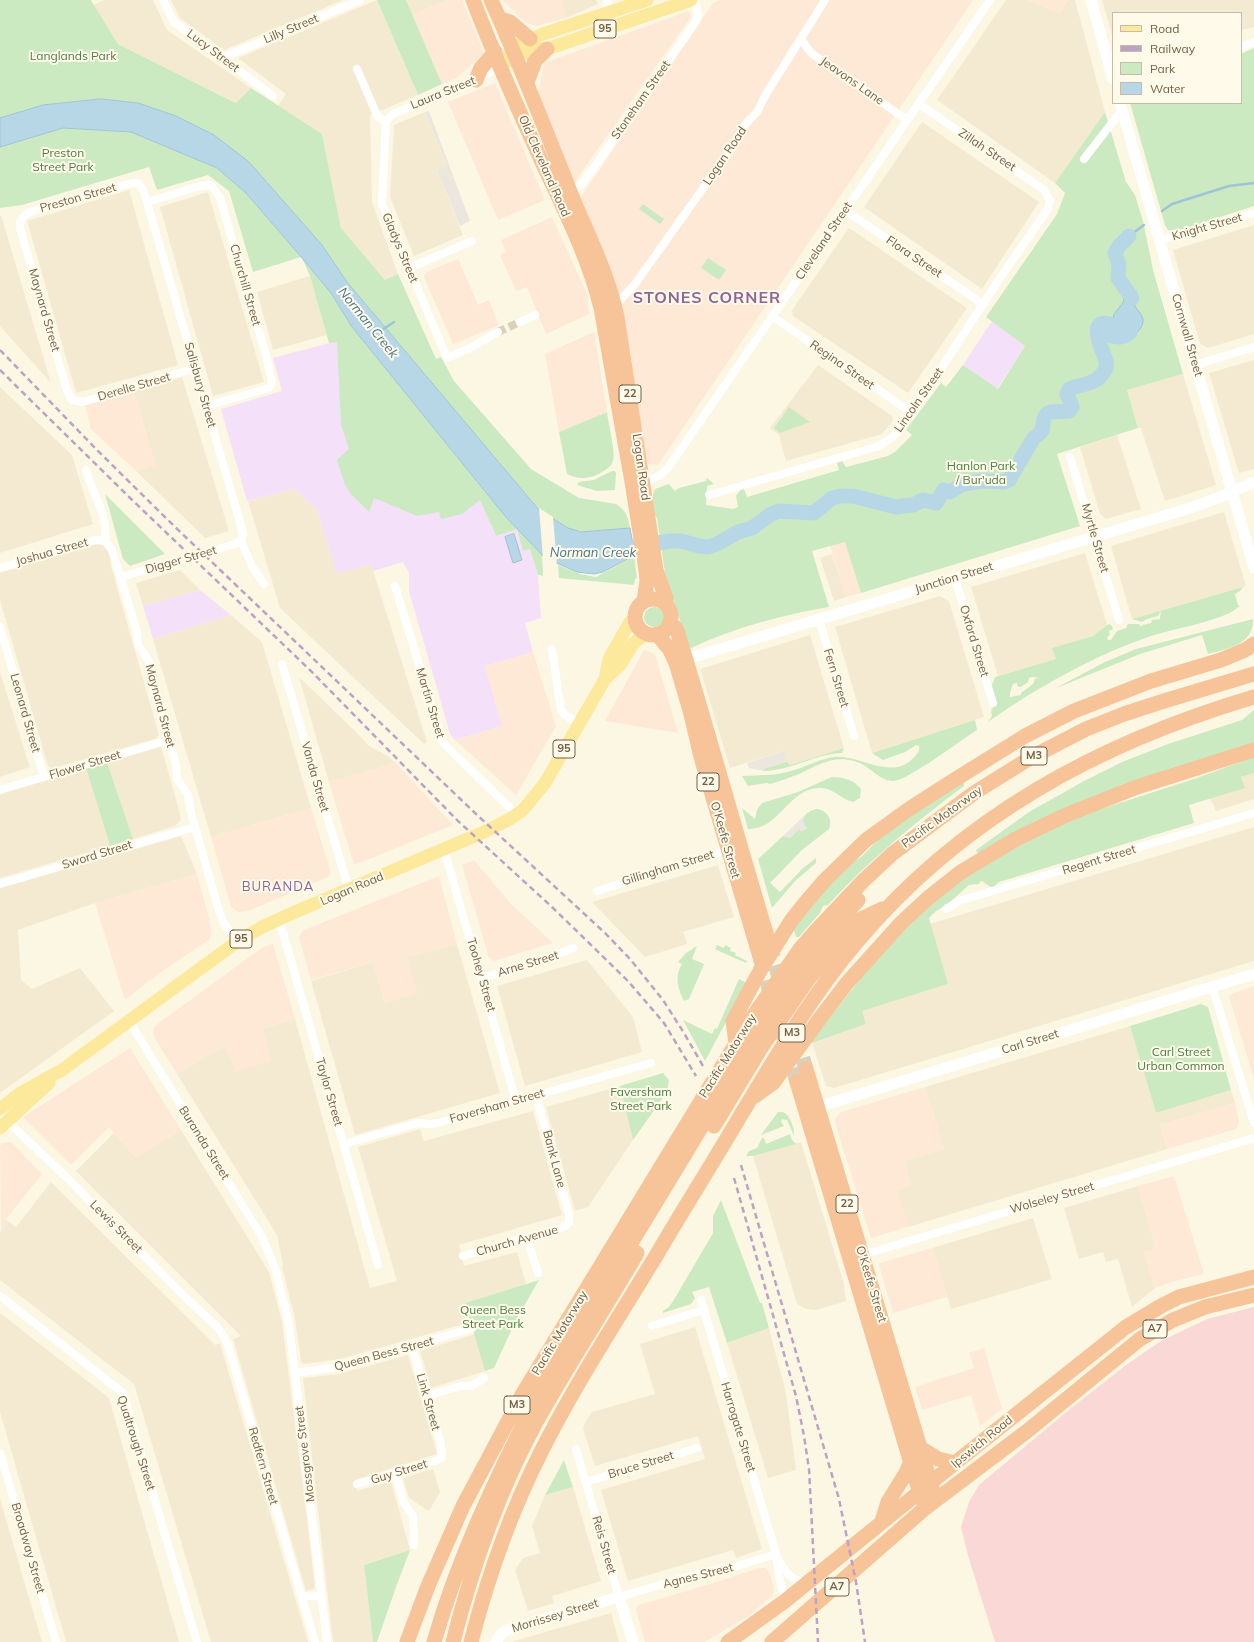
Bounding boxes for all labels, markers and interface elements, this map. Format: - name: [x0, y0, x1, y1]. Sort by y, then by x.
- street label: Lilly Street: [262, 11, 320, 47]
- legend: [1112, 12, 1242, 104]
- road number: 95: [594, 20, 616, 38]
- text: Road: [1150, 21, 1179, 36]
- street label: Lucy Street: [184, 27, 242, 75]
- text: Railway: [1150, 41, 1195, 56]
- park label: Langlands Park: [30, 49, 116, 63]
- street label: Jeavons Lane: [817, 54, 887, 108]
- street label: Stoneham Street: [608, 58, 674, 142]
- text: Park: [1150, 61, 1175, 76]
- street label: Laura Street: [409, 73, 477, 113]
- text: Water: [1150, 81, 1185, 96]
- street label: Old Cleveland Road: [515, 113, 573, 219]
- street label: Logan Road: [700, 124, 750, 188]
- street label: Zillah Street: [956, 126, 1018, 174]
- park label: Preston Street Park: [32, 146, 94, 174]
- street label: Preston Street: [38, 180, 118, 216]
- street label: Cleveland Street: [793, 199, 855, 283]
- street label: Knight Street: [1170, 210, 1244, 244]
- street label: Gladys Street: [379, 211, 421, 285]
- street label: Flora Street: [883, 233, 945, 281]
- street label: Churchill Street: [226, 242, 264, 328]
- street label: Maynard Street: [25, 267, 63, 353]
- water label: Norman Creek: [335, 285, 401, 361]
- district label: STONES CORNER: [633, 288, 781, 308]
- street label: Cornwall Street: [1168, 292, 1206, 378]
- street label: Regina Street: [807, 337, 877, 393]
- street label: Salisbury Street: [181, 341, 219, 429]
- street label: Lincoln Street: [892, 365, 946, 435]
- street label: Derelle Street: [96, 370, 172, 404]
- road number: 22: [619, 385, 641, 403]
- street label: Logan Road: [629, 433, 653, 501]
- park label: Hanlon Park / Bur'uda: [947, 459, 1015, 487]
- street label: Myrtle Street: [1078, 502, 1112, 574]
- street label: Joshua Street: [14, 535, 90, 569]
- street label: Digger Street: [144, 543, 218, 577]
- water label: Norman Creek: [550, 545, 636, 561]
- street label: Junction Street: [913, 559, 995, 597]
- street label: Oxford Street: [956, 603, 992, 679]
- street label: Fern Street: [820, 647, 852, 709]
- street label: Maynard Street: [142, 663, 178, 749]
- street label: Martin Street: [413, 666, 447, 740]
- street label: Leonard Street: [7, 672, 43, 754]
- street label: Vanda Street: [298, 740, 332, 814]
- road number: 95: [553, 740, 575, 758]
- street label: Flower Street: [48, 747, 122, 783]
- road number: M3: [1021, 747, 1047, 765]
- road number: 22: [697, 773, 719, 791]
- street label: Pacific Motorway: [899, 783, 985, 851]
- street label: O'Keefe Street: [707, 800, 743, 880]
- street label: Sword Street: [60, 838, 134, 872]
- street label: Regent Street: [1061, 842, 1137, 878]
- street label: Gillingham Street: [620, 847, 716, 889]
- street label: Logan Road: [318, 869, 386, 909]
- district label: BURANDA: [242, 879, 314, 895]
- road number: 95: [230, 930, 252, 948]
- street label: Toohey Street: [464, 936, 498, 1014]
- street label: Arne Street: [496, 948, 560, 980]
- street label: Pacific Motorway: [696, 1011, 760, 1101]
- road number: M3: [779, 1024, 805, 1042]
- street label: Carl Street: [1000, 1027, 1060, 1057]
- park label: Carl Street Urban Common: [1137, 1045, 1225, 1073]
- street label: Taylor Street: [312, 1056, 346, 1128]
- park label: Faversham Street Park: [610, 1085, 672, 1113]
- street label: Faversham Street: [448, 1086, 546, 1126]
- street label: Buranda Street: [176, 1103, 232, 1183]
- street label: Bank Lane: [539, 1129, 569, 1189]
- street label: Wolseley Street: [1008, 1179, 1096, 1217]
- road number: 22: [836, 1195, 858, 1213]
- street label: Lewis Street: [87, 1198, 145, 1256]
- street label: Church Avenue: [474, 1222, 560, 1260]
- street label: O'Keefe Street: [853, 1244, 889, 1324]
- street label: Pacific Motorway: [529, 1288, 591, 1378]
- park label: Queen Bess Street Park: [460, 1303, 526, 1331]
- road number: A7: [1143, 1320, 1167, 1338]
- street label: Queen Bess Street: [333, 1334, 435, 1374]
- street label: Link Street: [413, 1372, 443, 1432]
- street label: Harrogate Street: [717, 1380, 759, 1474]
- street label: Qualtrough Street: [114, 1394, 158, 1492]
- road number: M3: [504, 1396, 530, 1414]
- street label: Mossgrove Street: [292, 1405, 318, 1503]
- street label: Ipswich Road: [948, 1413, 1016, 1471]
- street label: Redfern Street: [245, 1426, 281, 1506]
- street label: Bruce Street: [606, 1448, 676, 1482]
- street label: Guy Street: [369, 1457, 429, 1487]
- street label: Broadway Street: [8, 1501, 48, 1595]
- street label: Reis Street: [589, 1514, 619, 1576]
- street label: Agnes Street: [661, 1560, 735, 1592]
- road number: A7: [825, 1578, 849, 1596]
- street label: Morrissey Street: [510, 1596, 600, 1636]

